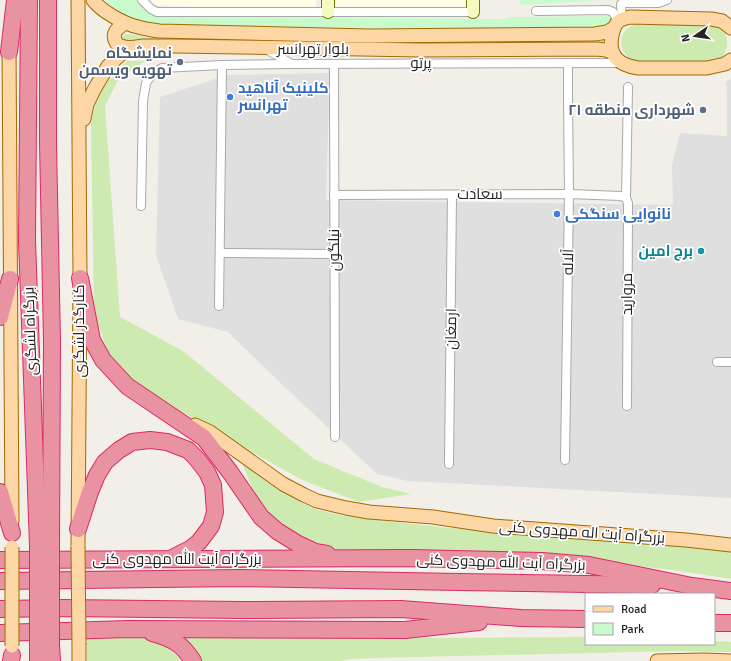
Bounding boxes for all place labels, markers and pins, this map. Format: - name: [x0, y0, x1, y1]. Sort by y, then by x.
- place label: نمایشگاه تهویه ویسمن: [79, 44, 173, 79]
- marker: نمایشگاه تهویه ویسمن: [175, 57, 185, 67]
- place label: کلینیک آناهید تهرانسر: [237, 79, 329, 114]
- marker: کلینیک آناهید تهرانسر: [225, 92, 235, 102]
- place label: شهرداری منطقه ۲۱: [568, 101, 695, 119]
- marker: شهرداری منطقه ۲۱: [698, 105, 708, 115]
- place label: نانوایی سنگکی: [565, 205, 671, 223]
- marker: نانوایی سنگکی: [552, 209, 562, 219]
- place label: برج امین: [639, 242, 693, 261]
- marker: برج امین: [696, 246, 706, 256]

